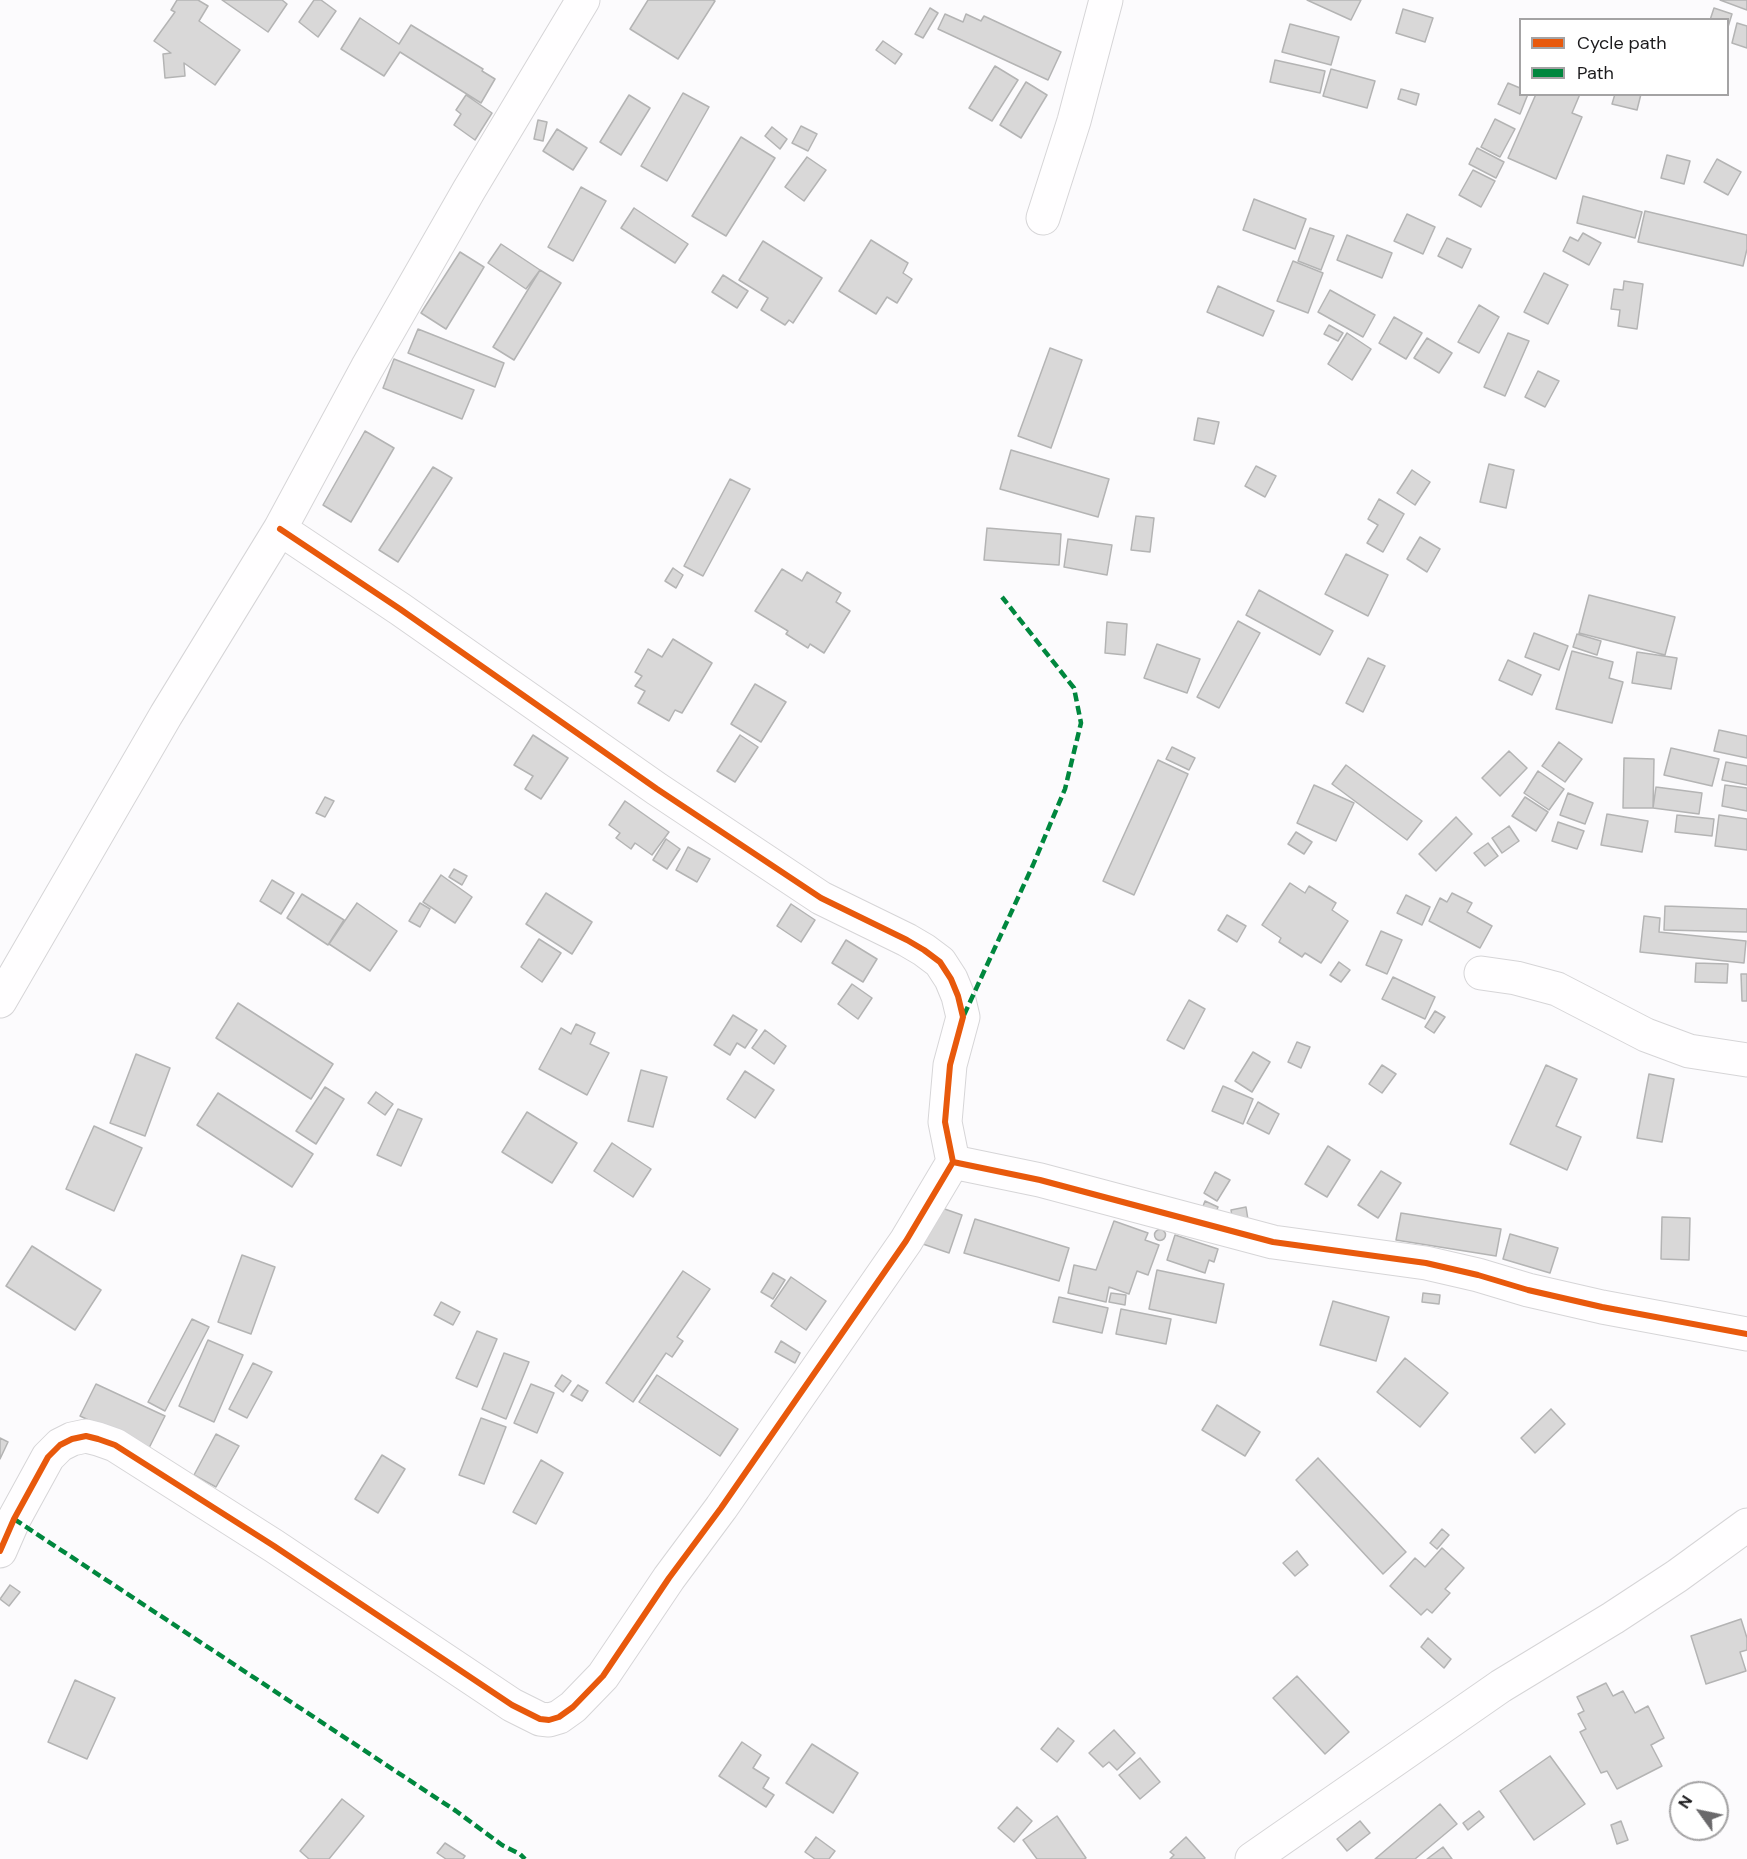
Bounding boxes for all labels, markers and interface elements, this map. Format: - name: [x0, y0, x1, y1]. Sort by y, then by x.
- legend: [1519, 18, 1729, 96]
- text: Cycle path: [1577, 31, 1667, 55]
- text: Path: [1577, 61, 1614, 85]
- north arrow: [1669, 1781, 1729, 1841]
- text: N: [1673, 1791, 1697, 1813]

